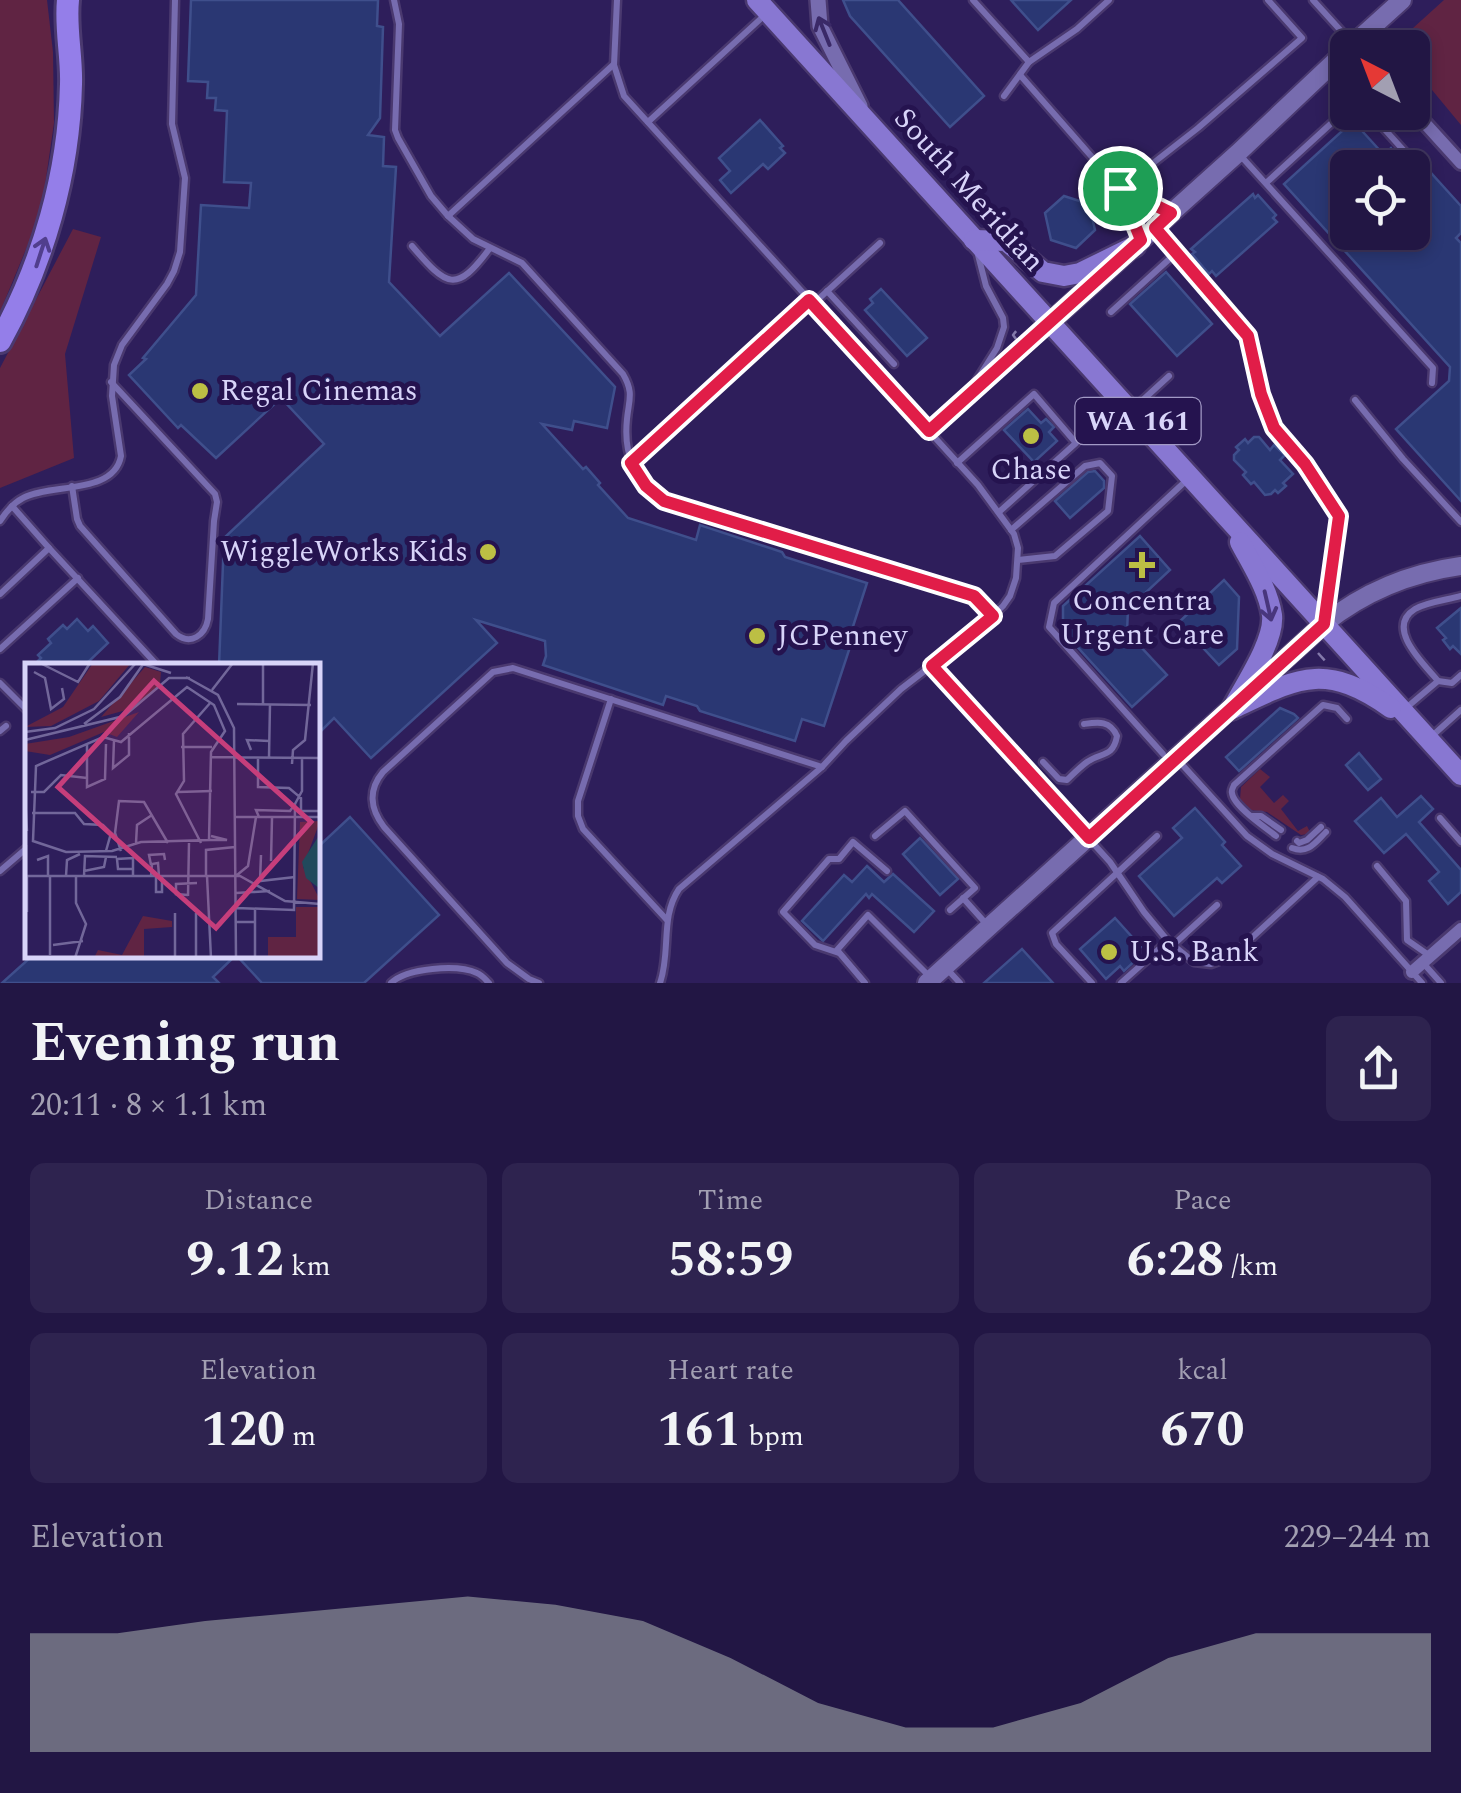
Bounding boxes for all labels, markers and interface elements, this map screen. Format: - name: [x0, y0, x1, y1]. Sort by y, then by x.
- one-way arrow: [814, 16, 832, 47]
- north arrow: [1330, 30, 1430, 130]
- map controls: [1330, 30, 1430, 250]
- street label: South Meridian: [882, 97, 1056, 283]
- pin: [1078, 146, 1163, 231]
- button: locate: [1330, 150, 1430, 250]
- icon: arrive: [1093, 161, 1148, 216]
- one-way arrow: [33, 237, 51, 269]
- place label: Regal Cinemas: [220, 368, 418, 414]
- marker: Regal Cinemas: [189, 380, 211, 402]
- road number: WA 161: [1076, 398, 1200, 444]
- marker: Chase: [1020, 425, 1042, 447]
- place label: Chase: [990, 447, 1072, 493]
- place label: WiggleWorks Kids: [220, 529, 468, 575]
- marker: WiggleWorks Kids: [477, 541, 499, 563]
- marker: Concentra Urgent Care: [1129, 552, 1155, 578]
- place label: Concentra Urgent Care: [1060, 578, 1224, 658]
- one-way arrow: [1260, 589, 1278, 621]
- place label: JCPenney: [777, 613, 909, 659]
- marker: JCPenney: [746, 625, 768, 647]
- inset map: [25, 663, 320, 958]
- place label: U.S. Bank: [1129, 929, 1259, 975]
- marker: U.S. Bank: [1098, 941, 1120, 963]
- text: Evening run: [30, 1002, 340, 1085]
- button: share: [1326, 1016, 1431, 1121]
- text: 20:11 · 8 × 1.1 km: [30, 1081, 267, 1130]
- text: Distance: [204, 1179, 313, 1222]
- text: Time: [698, 1179, 763, 1222]
- text: Pace: [1174, 1179, 1231, 1222]
- text: 9.12: [186, 1222, 284, 1298]
- text: 58:59: [668, 1222, 793, 1298]
- text: 6:28: [1127, 1222, 1224, 1298]
- text: km: [284, 1245, 331, 1288]
- text: /km: [1224, 1245, 1278, 1288]
- text: Elevation: [200, 1349, 317, 1392]
- text: Heart rate: [667, 1349, 794, 1392]
- text: kcal: [1177, 1349, 1228, 1392]
- text: 120: [201, 1392, 285, 1468]
- text: 161: [657, 1392, 741, 1468]
- text: 670: [1160, 1392, 1245, 1468]
- text: m: [285, 1415, 316, 1458]
- text: bpm: [741, 1415, 804, 1458]
- text: Elevation: [30, 1513, 164, 1562]
- text: 229–244 m: [1283, 1513, 1431, 1562]

